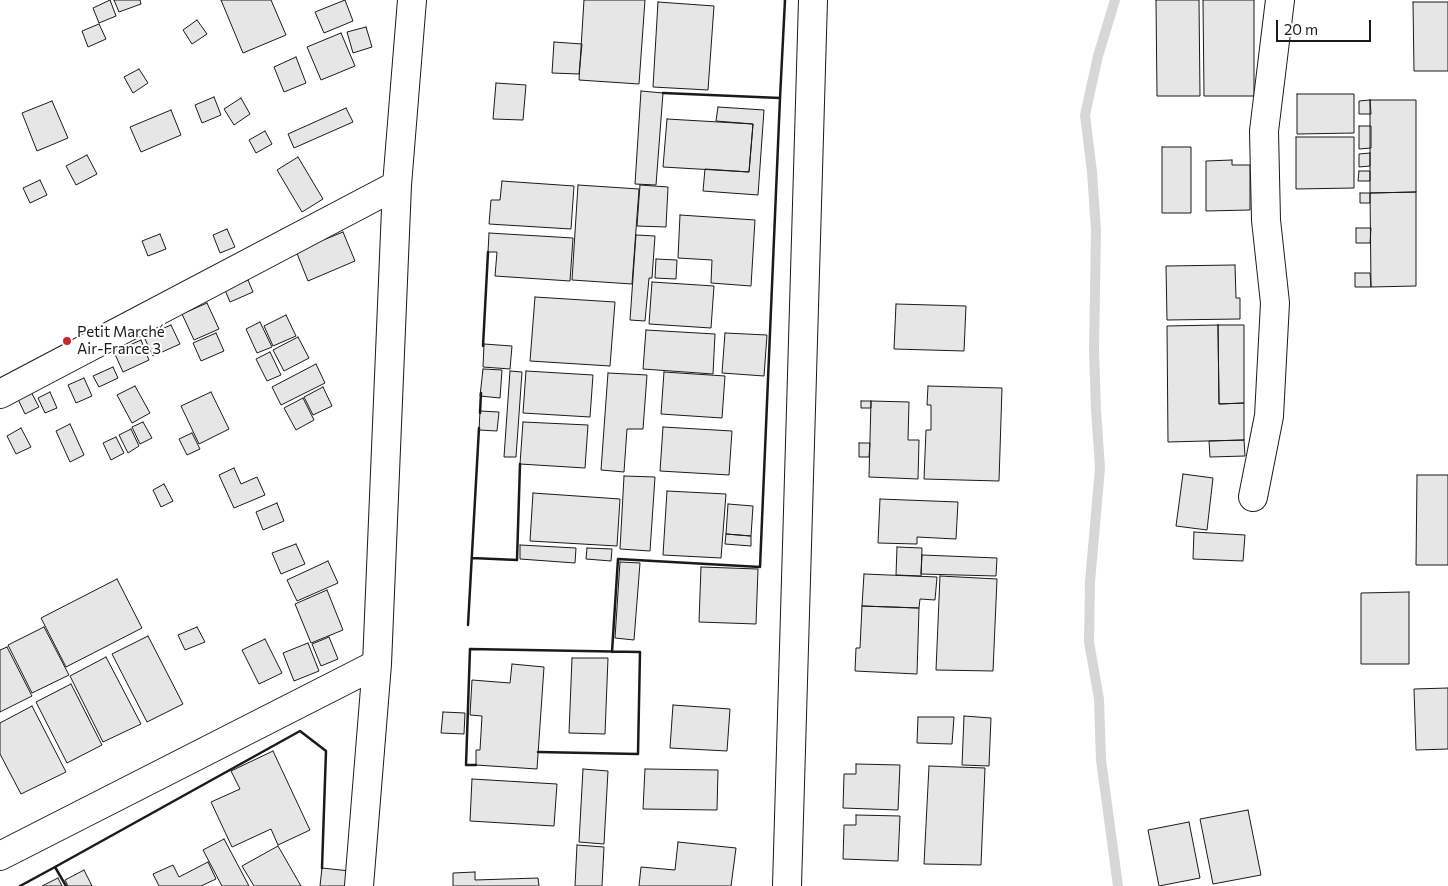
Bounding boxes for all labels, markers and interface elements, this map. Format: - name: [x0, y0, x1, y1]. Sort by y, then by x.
- scale bar: [1278, 10, 1373, 42]
- text: 20 m: [1284, 20, 1318, 38]
- place label: Petit Marché Air-France 3: [77, 323, 165, 358]
- marker: Petit Marché Air-France 3: [61, 335, 73, 347]

